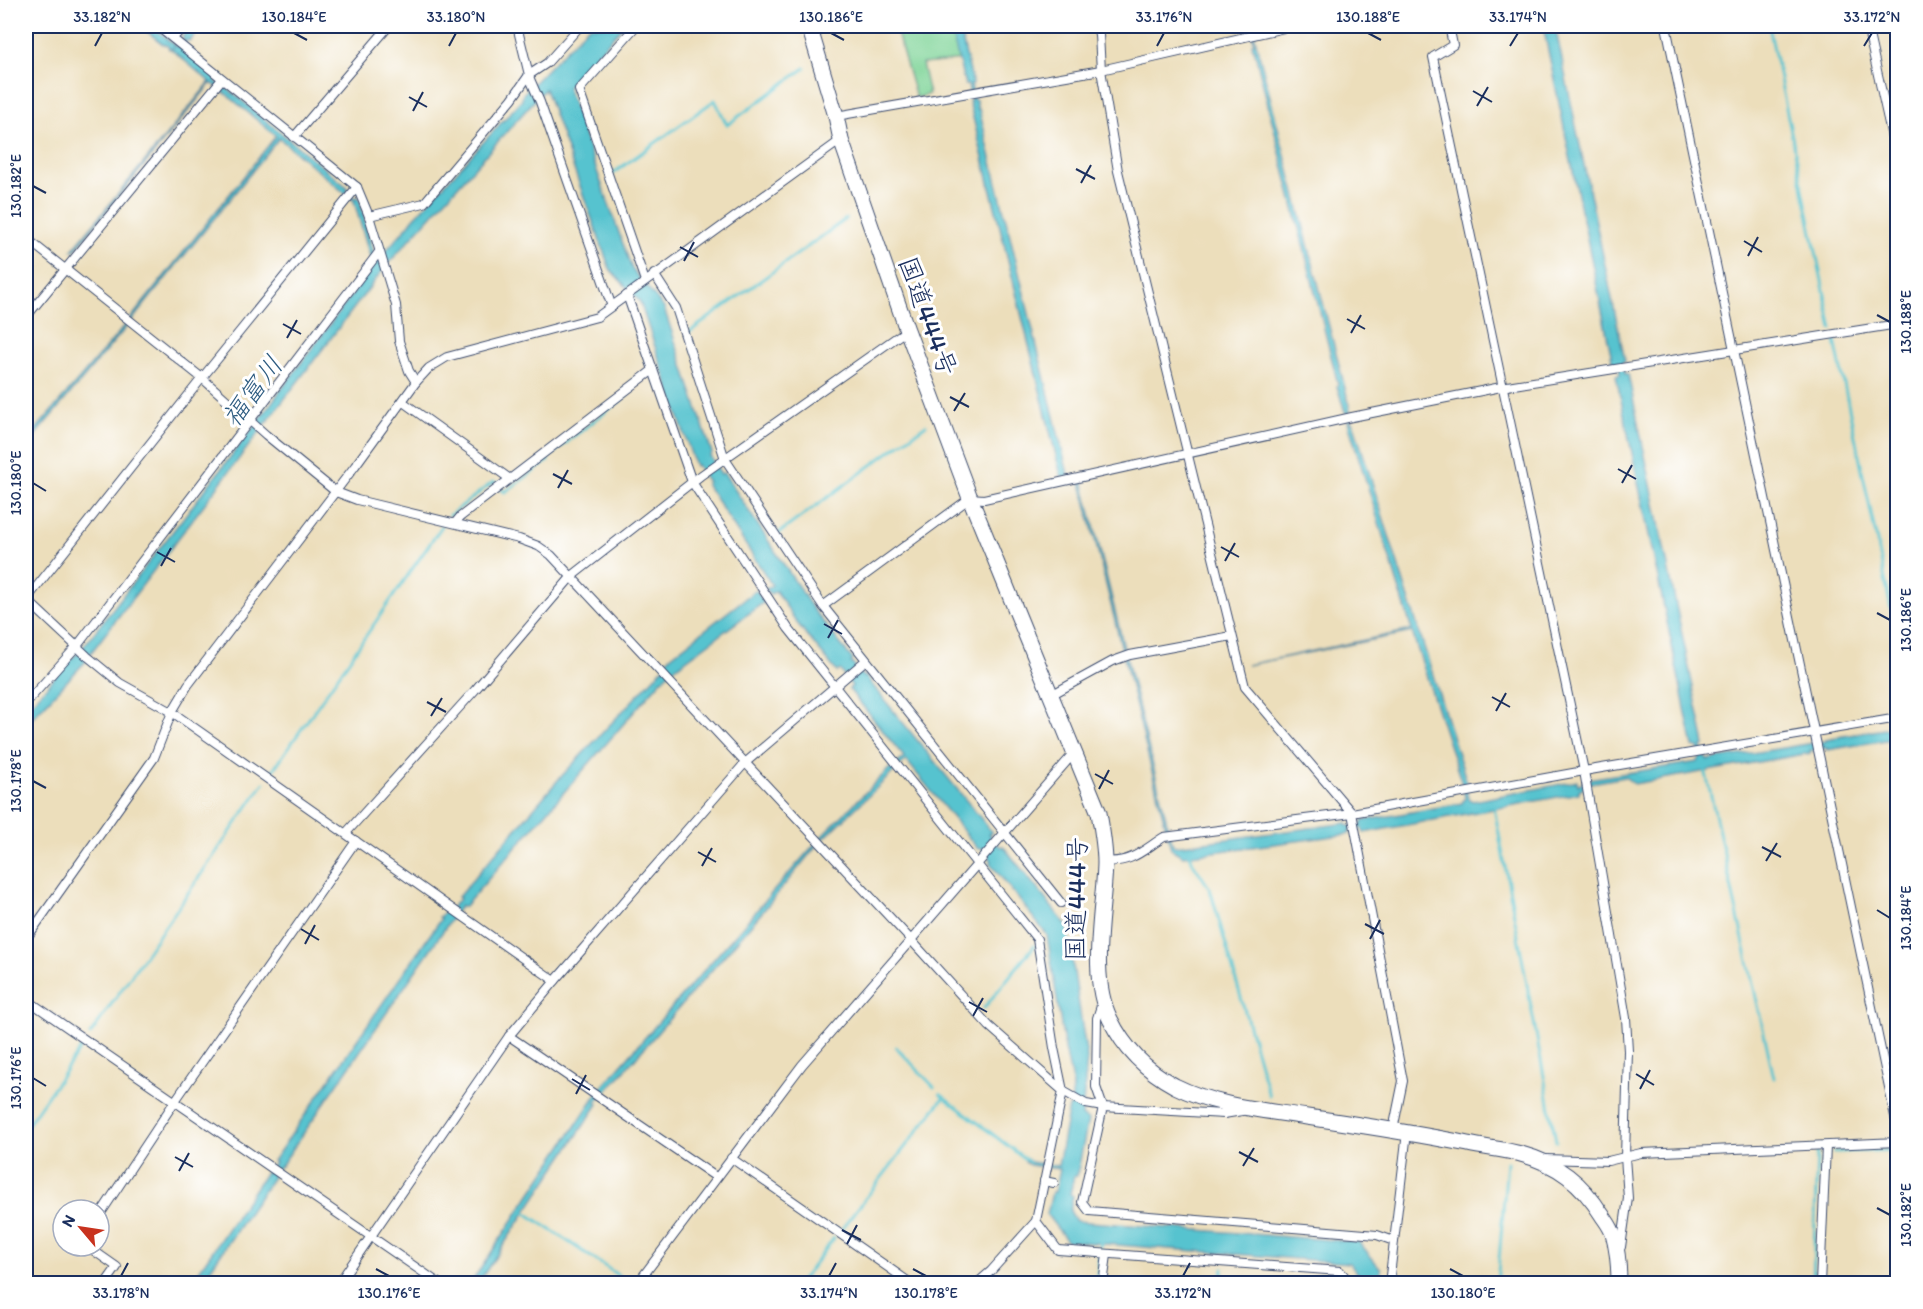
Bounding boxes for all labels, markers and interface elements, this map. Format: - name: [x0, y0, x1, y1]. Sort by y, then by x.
- text: 33.182°N: [73, 8, 131, 26]
- text: 130.184°E: [262, 8, 326, 26]
- text: 33.180°N: [426, 8, 486, 26]
- text: 130.186°E: [799, 8, 863, 26]
- text: 33.176°N: [1136, 8, 1192, 26]
- text: 130.188°E: [1336, 8, 1400, 26]
- text: 33.174°N: [1489, 8, 1547, 26]
- text: 33.172°N: [1844, 8, 1900, 26]
- text: 130.182°E: [7, 154, 25, 218]
- street label: 国道444号: [892, 252, 964, 380]
- text: 130.188°E: [1897, 290, 1915, 354]
- water label: 福富川: [214, 349, 290, 433]
- text: 130.180°E: [7, 450, 25, 516]
- text: 130.186°E: [1897, 588, 1915, 652]
- text: 130.178°E: [7, 749, 25, 813]
- street label: 国道444号: [1059, 836, 1093, 962]
- text: 130.184°E: [1897, 886, 1915, 950]
- text: 130.176°E: [7, 1046, 25, 1110]
- text: 130.182°E: [1897, 1183, 1915, 1247]
- north arrow: [51, 1198, 111, 1258]
- text: N: [57, 1212, 79, 1230]
- text: 33.178°N: [92, 1284, 150, 1302]
- text: 130.176°E: [357, 1284, 421, 1302]
- text: 33.174°N: [800, 1284, 858, 1302]
- text: 130.178°E: [894, 1284, 958, 1302]
- text: 33.172°N: [1155, 1284, 1211, 1302]
- text: 130.180°E: [1430, 1284, 1496, 1302]

